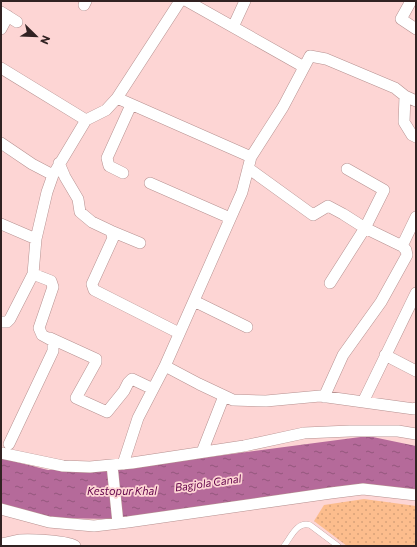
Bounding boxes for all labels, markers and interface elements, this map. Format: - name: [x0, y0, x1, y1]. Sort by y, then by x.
- north arrow: [16, 16, 56, 56]
- text: N: [38, 34, 53, 46]
- water label: Bagjola Canal: [174, 471, 242, 494]
- water label: Kestopur Khal: [87, 484, 157, 497]

